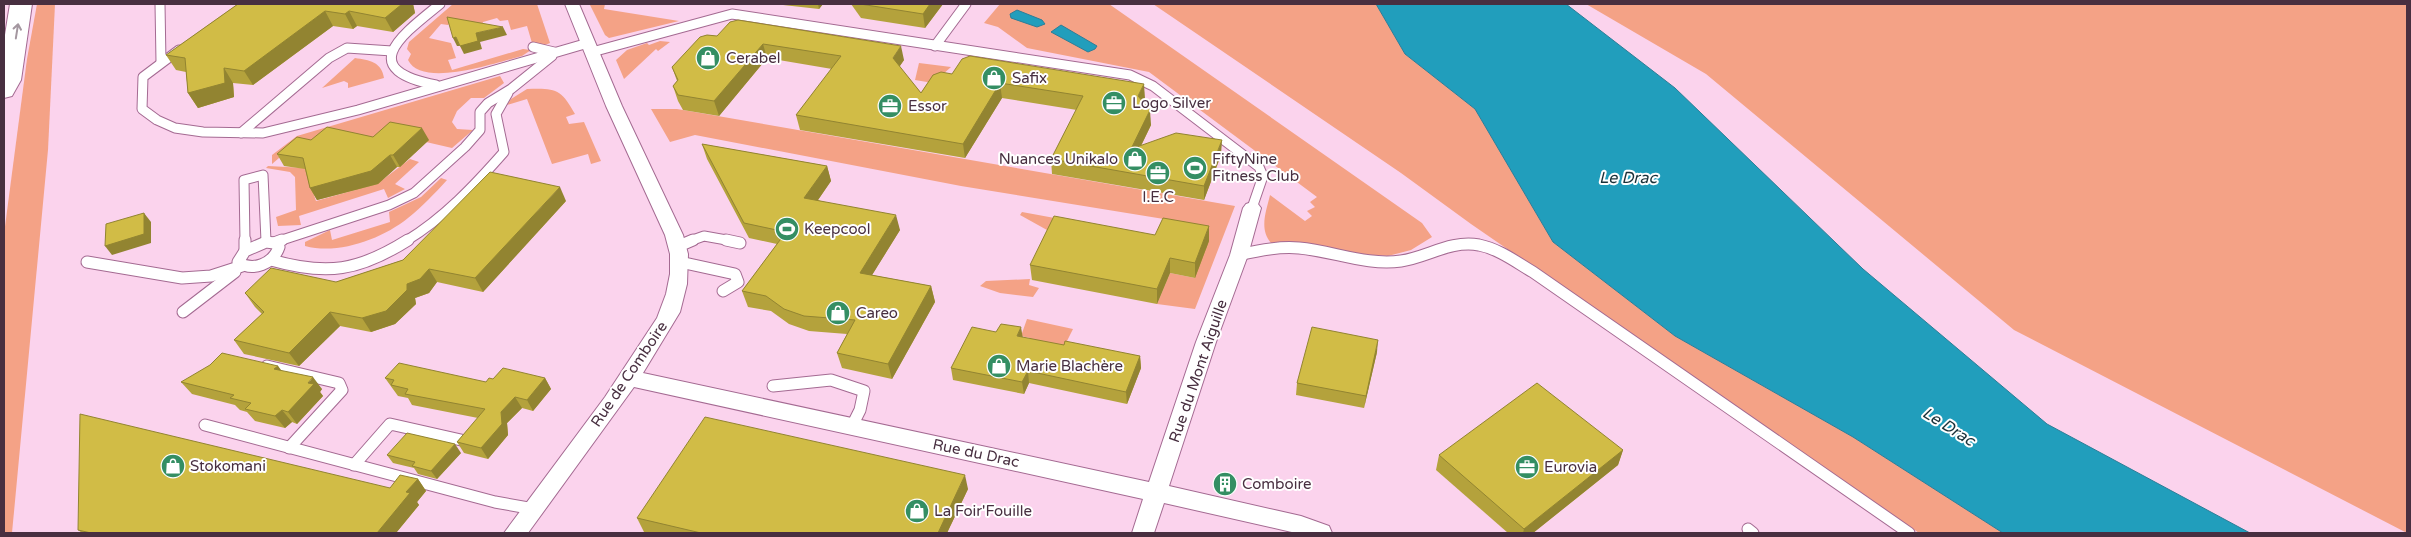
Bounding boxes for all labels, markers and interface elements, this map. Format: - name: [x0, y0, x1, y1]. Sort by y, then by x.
- one-way arrow: [12, 23, 22, 39]
- shop icon: Cerabel: [695, 45, 721, 71]
- place label: Cerabel: [726, 49, 781, 67]
- shop icon: Safix: [981, 65, 1007, 91]
- place label: Safix: [1012, 69, 1047, 87]
- office icon: Logo Silver: [1101, 90, 1127, 116]
- office icon: Essor: [877, 93, 903, 119]
- place label: Logo Silver: [1132, 94, 1211, 112]
- place label: Essor: [908, 97, 947, 115]
- shop icon: Nuances Unikalo: [1122, 146, 1148, 172]
- place label: Nuances Unikalo: [999, 150, 1118, 168]
- place label: FiftyNine Fitness Club: [1212, 150, 1299, 185]
- sports icon: FiftyNine Fitness Club: [1182, 155, 1208, 181]
- office icon: I.E.C: [1145, 160, 1171, 186]
- water label: Le Drac: [1599, 168, 1658, 188]
- place label: I.E.C: [1142, 188, 1174, 206]
- sports icon: Keepcool: [774, 216, 800, 242]
- place label: Keepcool: [804, 220, 870, 238]
- street label: Rue du Mont Aiguille: [1165, 297, 1231, 445]
- shop icon: Careo: [825, 300, 851, 326]
- place label: Careo: [856, 304, 898, 322]
- street label: Rue de Comboire: [587, 318, 671, 430]
- shop icon: Marie Blachère: [986, 353, 1012, 379]
- place label: Marie Blachère: [1016, 357, 1123, 375]
- water label: Le Drac: [1919, 403, 1980, 451]
- street label: Rue du Drac: [931, 435, 1021, 471]
- shop icon: Stokomani: [160, 453, 186, 479]
- office icon: Eurovia: [1514, 454, 1540, 480]
- place label: Stokomani: [190, 457, 266, 475]
- place label: Eurovia: [1544, 458, 1597, 476]
- building icon: Comboire: [1212, 471, 1238, 497]
- place label: Comboire: [1242, 475, 1311, 493]
- shop icon: La Foir'Fouille: [904, 498, 930, 524]
- place label: La Foir'Fouille: [934, 502, 1032, 520]

